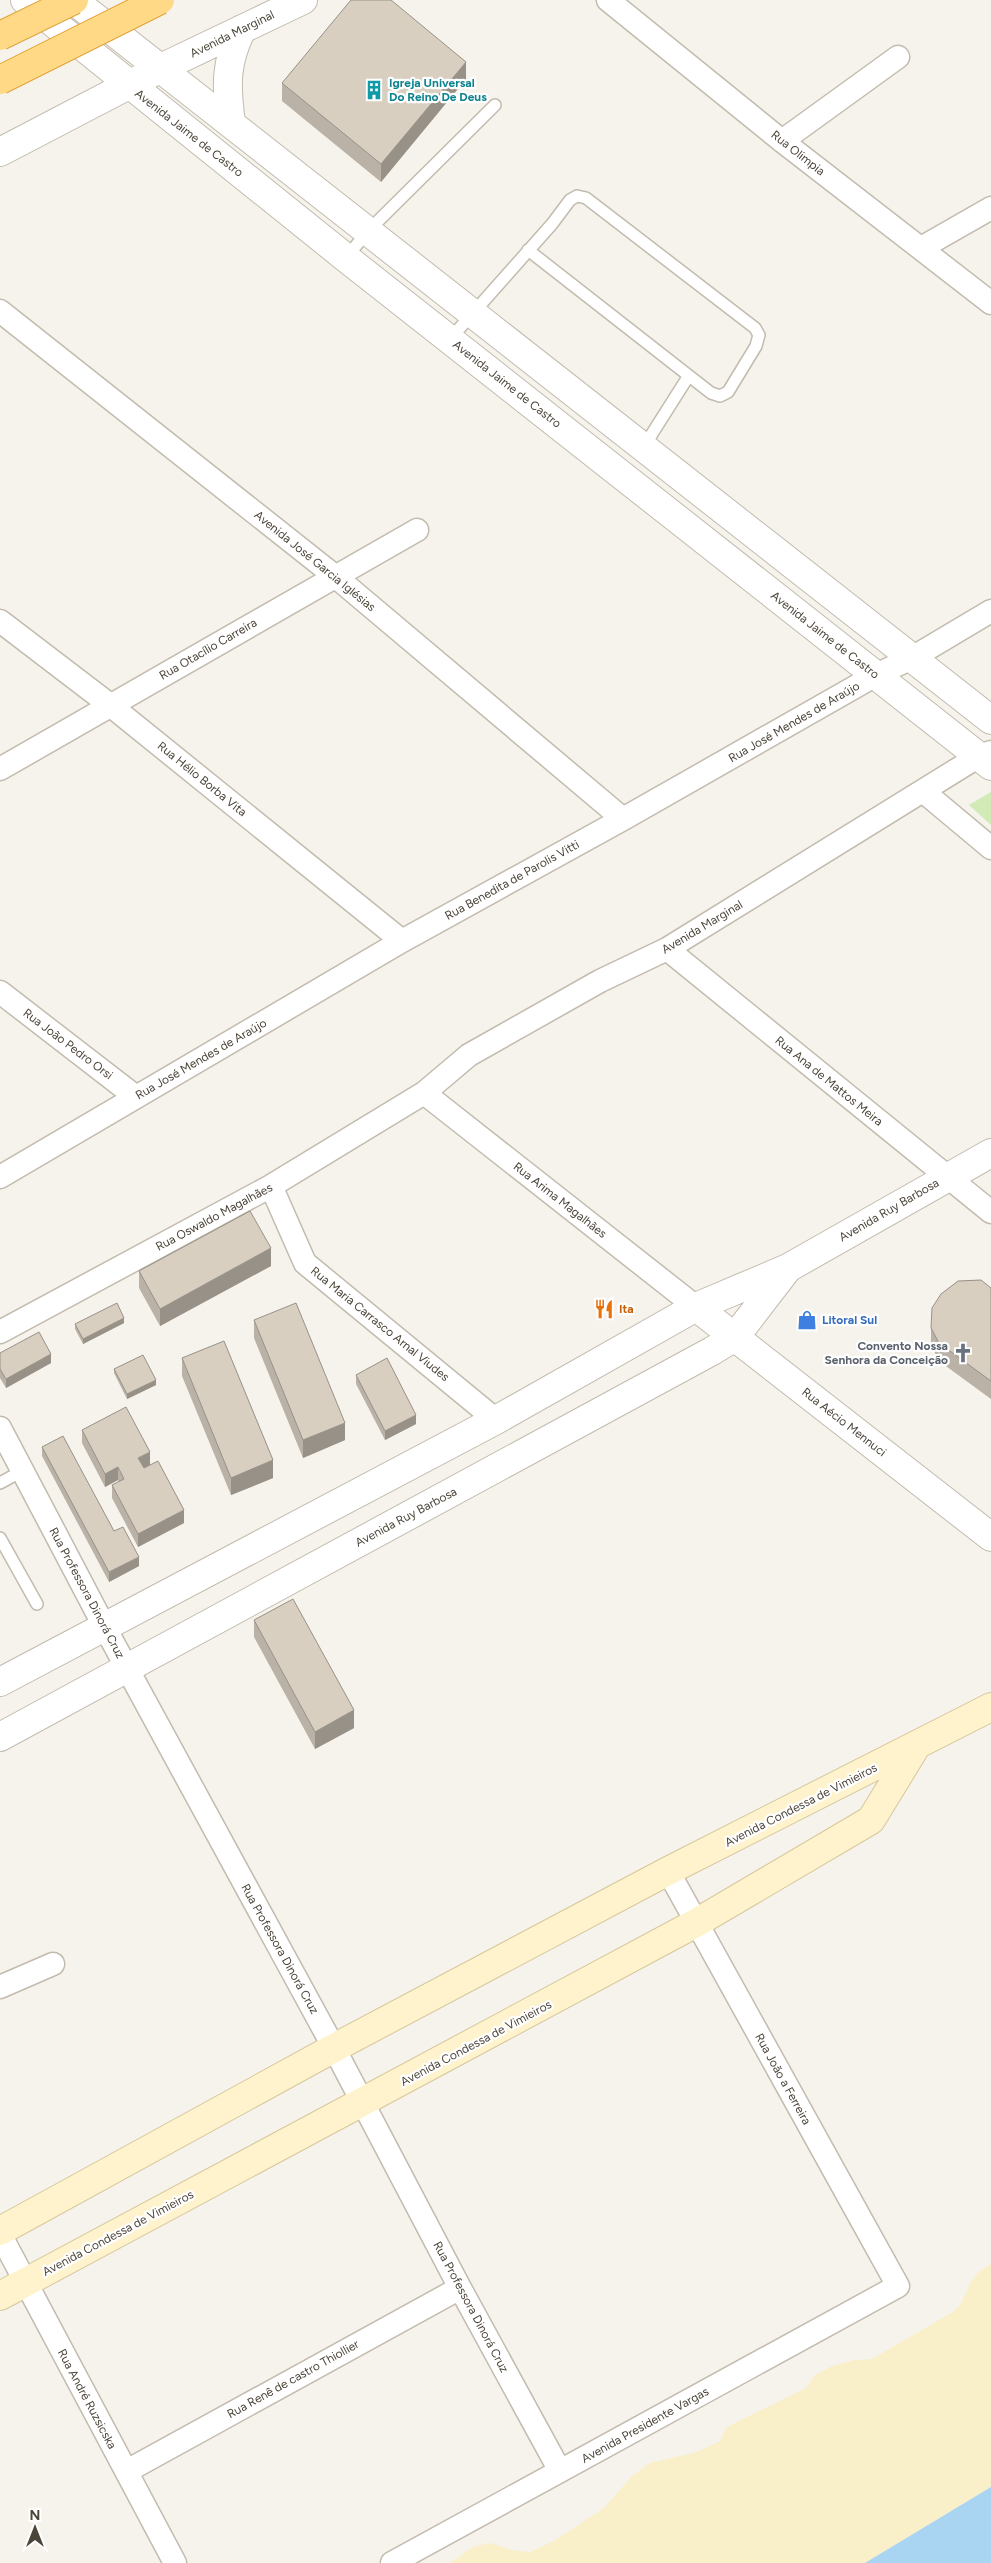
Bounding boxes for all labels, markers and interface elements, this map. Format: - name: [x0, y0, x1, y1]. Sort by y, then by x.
- street label: Avenida Marginal: [188, 8, 276, 60]
- place label: Igreja Universal Do Reino De Deus: [389, 76, 487, 104]
- building icon: Igreja Universal Do Reino De Deus: [363, 79, 385, 101]
- street label: Avenida Jaime de Castro: [132, 86, 246, 180]
- street label: Rua Olimpia: [768, 128, 828, 178]
- street label: Avenida Jaime de Castro: [450, 337, 564, 431]
- street label: Avenida José Garcia Iglésias: [252, 508, 379, 614]
- street label: Avenida Jaime de Castro: [768, 588, 882, 682]
- street label: Rua Otacílio Carreira: [157, 615, 259, 683]
- street label: Rua José Mendes de Araújo: [726, 679, 862, 765]
- street label: Rua Hélio Borba Vita: [155, 739, 249, 819]
- street label: Rua Benedita de Parolis Vitti: [442, 837, 582, 923]
- street label: Avenida Marginal: [659, 897, 745, 957]
- street label: Rua João Pedro Orsi: [20, 1006, 116, 1082]
- street label: Rua José Mendes de Araújo: [133, 1016, 269, 1102]
- street label: Rua Ana de Mattos Meira: [772, 1033, 886, 1129]
- street label: Rua Arima Magalhães: [511, 1159, 610, 1241]
- street label: Avenida Ruy Barbosa: [837, 1176, 941, 1244]
- street label: Rua Oswaldo Magalhães: [153, 1180, 275, 1254]
- street label: Rua Maria Carrasco Arnal Viudes: [308, 1264, 452, 1384]
- restaurant icon: Ita: [593, 1298, 615, 1320]
- place label: Ita: [619, 1302, 634, 1316]
- shop icon: Litoral Sul: [796, 1309, 818, 1331]
- place label: Litoral Sul: [822, 1313, 877, 1327]
- place label: Convento Nossa Senhora da Conceição: [825, 1339, 948, 1367]
- church icon: Convento Nossa Senhora da Conceição: [952, 1342, 974, 1364]
- street label: Rua Aécio Mennuci: [799, 1385, 889, 1459]
- street label: Avenida Ruy Barbosa: [353, 1484, 459, 1550]
- street label: Rua Professora Dinorá Cruz: [46, 1525, 128, 1661]
- street label: Avenida Condessa de Vimieiros: [723, 1760, 880, 1850]
- street label: Rua Professora Dinorá Cruz: [238, 1882, 322, 2017]
- street label: Avenida Condessa de Vimieiros: [398, 1997, 554, 2089]
- street label: Rua João a Ferreira: [752, 2031, 814, 2127]
- street label: Avenida Condessa de Vimieiros: [40, 2187, 196, 2279]
- street label: Rua Professora Dinorá Cruz: [430, 2239, 512, 2375]
- street label: Rua Renê de castro Thiollier: [225, 2337, 361, 2421]
- street label: Rua André Ruzsicska: [55, 2347, 119, 2451]
- street label: Avenida Presidente Vargas: [579, 2384, 711, 2466]
- north arrow: [10, 2503, 60, 2553]
- text: N: [30, 2507, 40, 2524]

